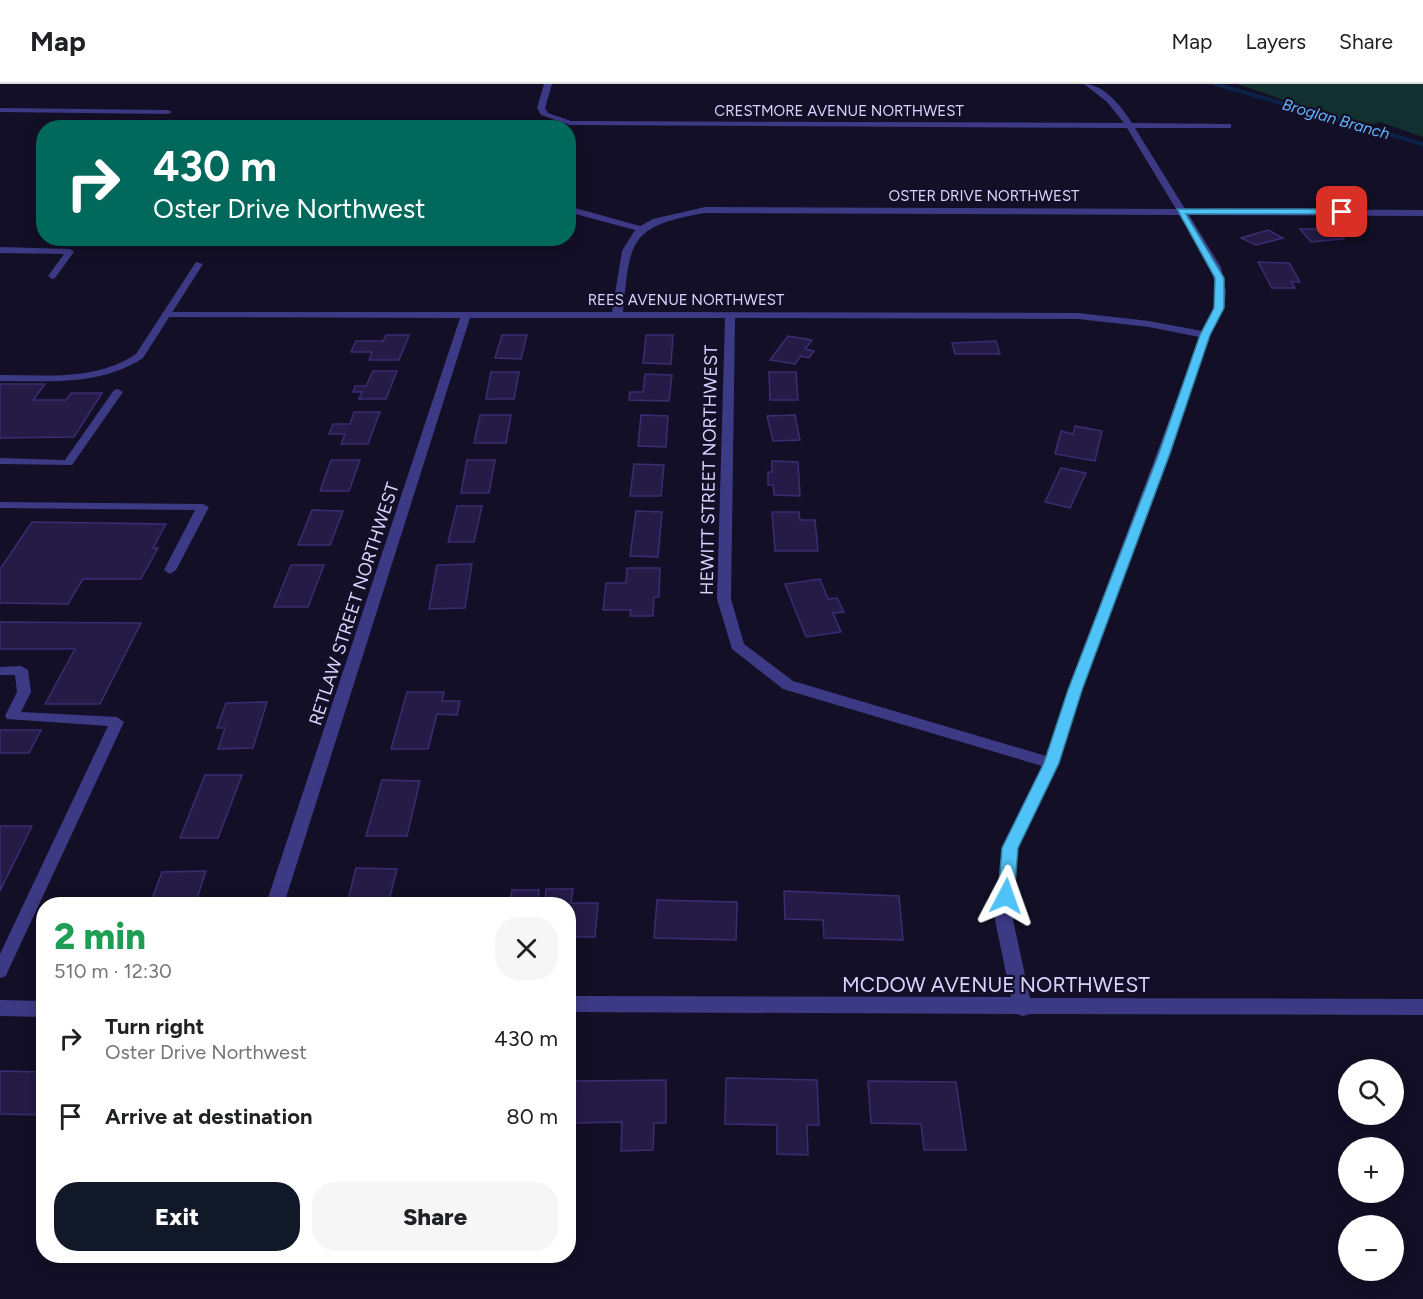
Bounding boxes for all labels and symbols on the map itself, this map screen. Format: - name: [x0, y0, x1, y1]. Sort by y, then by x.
- water label: Broglan Branch: [1280, 95, 1392, 143]
- street label: CRESTMORE AVENUE NORTHWEST: [714, 102, 964, 120]
- pin: [1316, 186, 1367, 237]
- street label: OSTER DRIVE NORTHWEST: [889, 187, 1080, 205]
- street label: REES AVENUE NORTHWEST: [588, 291, 785, 309]
- street label: HEWITT STREET NORTHWEST: [696, 345, 722, 595]
- street label: RETLAW STREET NORTHWEST: [304, 480, 404, 728]
- position arrow: [974, 864, 1038, 928]
- street label: MCDOW AVENUE NORTHWEST: [842, 972, 1150, 997]

